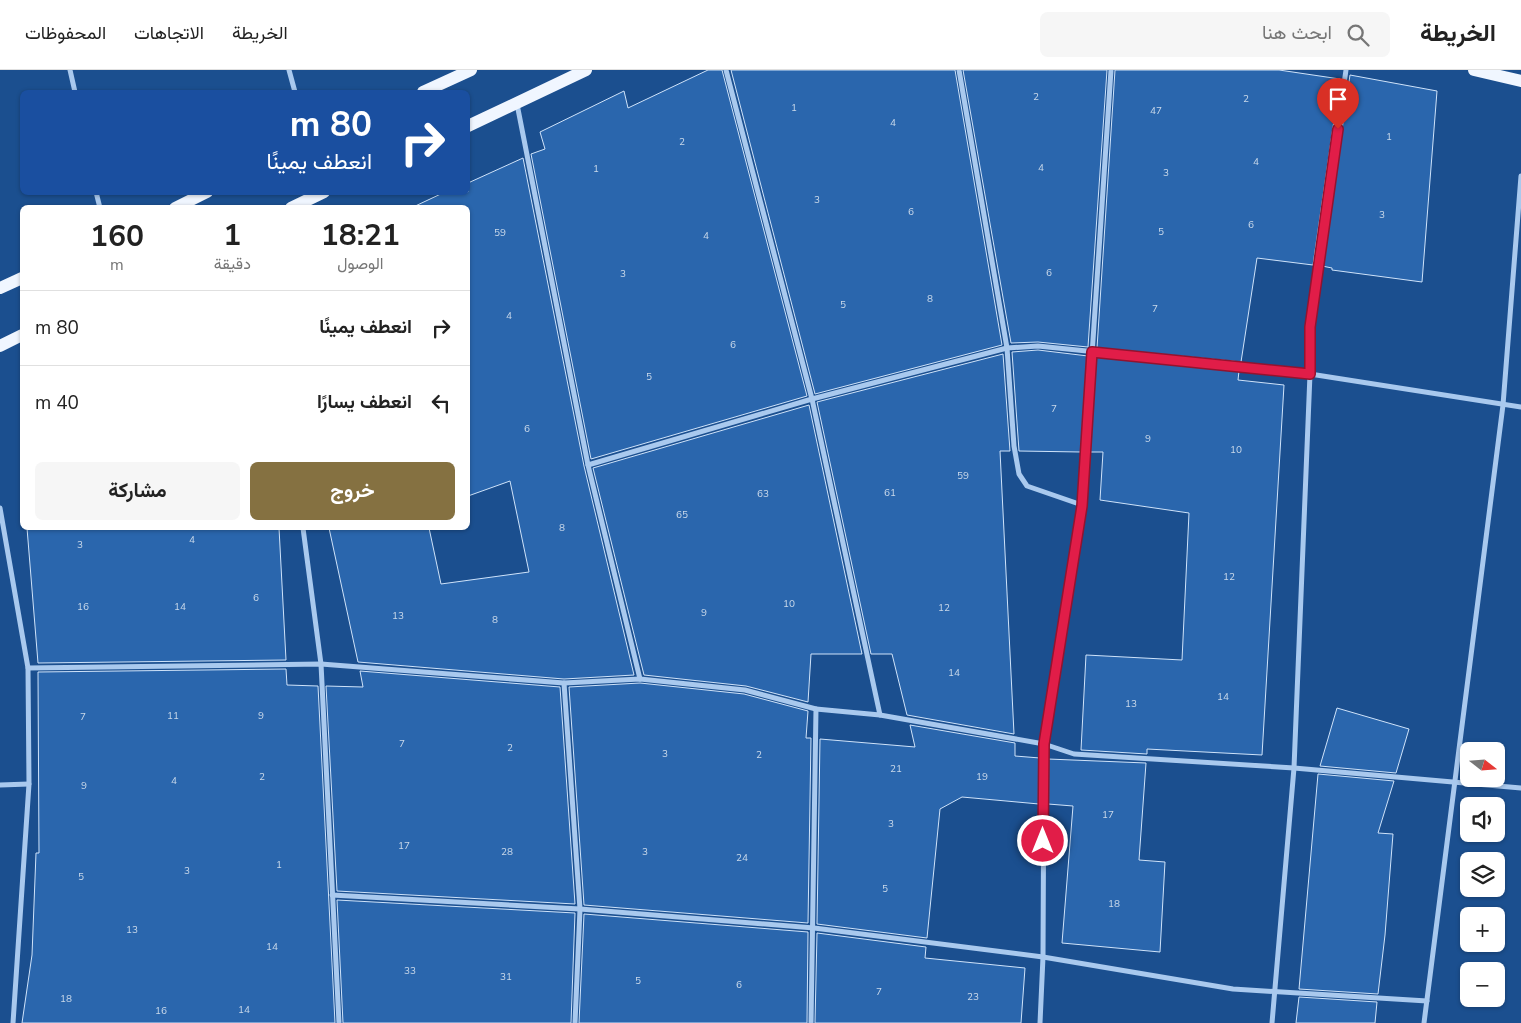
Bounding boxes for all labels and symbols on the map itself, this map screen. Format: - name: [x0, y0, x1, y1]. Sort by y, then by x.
- pin: [1317, 78, 1359, 129]
- house number: 2: [1033, 90, 1039, 104]
- house number: 2: [1243, 92, 1249, 106]
- house number: 1: [791, 101, 797, 115]
- house number: 47: [1150, 104, 1162, 118]
- house number: 4: [890, 116, 896, 130]
- house number: 1: [1386, 130, 1392, 144]
- house number: 2: [679, 135, 685, 149]
- house number: 4: [1253, 155, 1259, 169]
- house number: 4: [1038, 161, 1044, 175]
- house number: 1: [593, 162, 599, 176]
- house number: 3: [1163, 166, 1169, 180]
- house number: 3: [814, 193, 820, 207]
- house number: 6: [908, 205, 914, 219]
- house number: 3: [1379, 208, 1385, 222]
- house number: 6: [1248, 218, 1254, 232]
- house number: 5: [1158, 225, 1164, 239]
- house number: 59: [494, 226, 506, 240]
- house number: 4: [703, 229, 709, 243]
- house number: 6: [1046, 266, 1052, 280]
- house number: 3: [620, 267, 626, 281]
- house number: 8: [927, 292, 933, 306]
- house number: 5: [840, 298, 846, 312]
- house number: 7: [1152, 302, 1158, 316]
- house number: 4: [506, 309, 512, 323]
- house number: 6: [730, 338, 736, 352]
- house number: 5: [646, 370, 652, 384]
- house number: 7: [1051, 402, 1057, 416]
- house number: 6: [524, 422, 530, 436]
- house number: 9: [1145, 432, 1151, 446]
- house number: 10: [1230, 443, 1242, 457]
- house number: 59: [957, 469, 969, 483]
- house number: 61: [884, 486, 896, 500]
- house number: 63: [757, 487, 769, 501]
- house number: 65: [676, 508, 688, 522]
- house number: 8: [559, 521, 565, 535]
- house number: 4: [189, 533, 195, 547]
- house number: 3: [77, 538, 83, 552]
- house number: 12: [1223, 570, 1235, 584]
- house number: 6: [253, 591, 259, 605]
- house number: 10: [783, 597, 795, 611]
- house number: 16: [77, 600, 89, 614]
- house number: 14: [174, 600, 186, 614]
- house number: 12: [938, 601, 950, 615]
- house number: 9: [701, 606, 707, 620]
- house number: 13: [392, 609, 404, 623]
- house number: 8: [492, 613, 498, 627]
- house number: 14: [948, 666, 960, 680]
- house number: 14: [1217, 690, 1229, 704]
- house number: 13: [1125, 697, 1137, 711]
- house number: 11: [167, 709, 179, 723]
- house number: 9: [258, 709, 264, 723]
- house number: 7: [80, 710, 86, 724]
- house number: 7: [399, 737, 405, 751]
- house number: 2: [507, 741, 513, 755]
- north arrow: [1460, 742, 1505, 788]
- house number: 3: [662, 747, 668, 761]
- house number: 2: [756, 748, 762, 762]
- house number: 21: [890, 762, 902, 776]
- house number: 2: [259, 770, 265, 784]
- house number: 19: [976, 770, 988, 784]
- house number: 4: [171, 774, 177, 788]
- house number: 9: [81, 779, 87, 793]
- house number: 17: [1102, 808, 1114, 822]
- position arrow: [1016, 814, 1068, 866]
- house number: 3: [888, 817, 894, 831]
- house number: 17: [398, 839, 410, 853]
- house number: 28: [501, 845, 513, 859]
- house number: 3: [642, 845, 648, 859]
- house number: 24: [736, 851, 748, 865]
- house number: 1: [276, 858, 282, 872]
- house number: 3: [184, 864, 190, 878]
- house number: 5: [78, 870, 84, 884]
- house number: 5: [882, 882, 888, 896]
- house number: 18: [1108, 897, 1120, 911]
- house number: 13: [126, 923, 138, 937]
- house number: 14: [266, 940, 278, 954]
- house number: 33: [404, 964, 416, 978]
- house number: 31: [500, 970, 512, 984]
- house number: 5: [635, 974, 641, 988]
- house number: 6: [736, 978, 742, 992]
- house number: 7: [876, 985, 882, 999]
- house number: 23: [967, 990, 979, 1004]
- house number: 18: [60, 992, 72, 1006]
- house number: 14: [238, 1003, 250, 1017]
- house number: 16: [155, 1004, 167, 1018]

